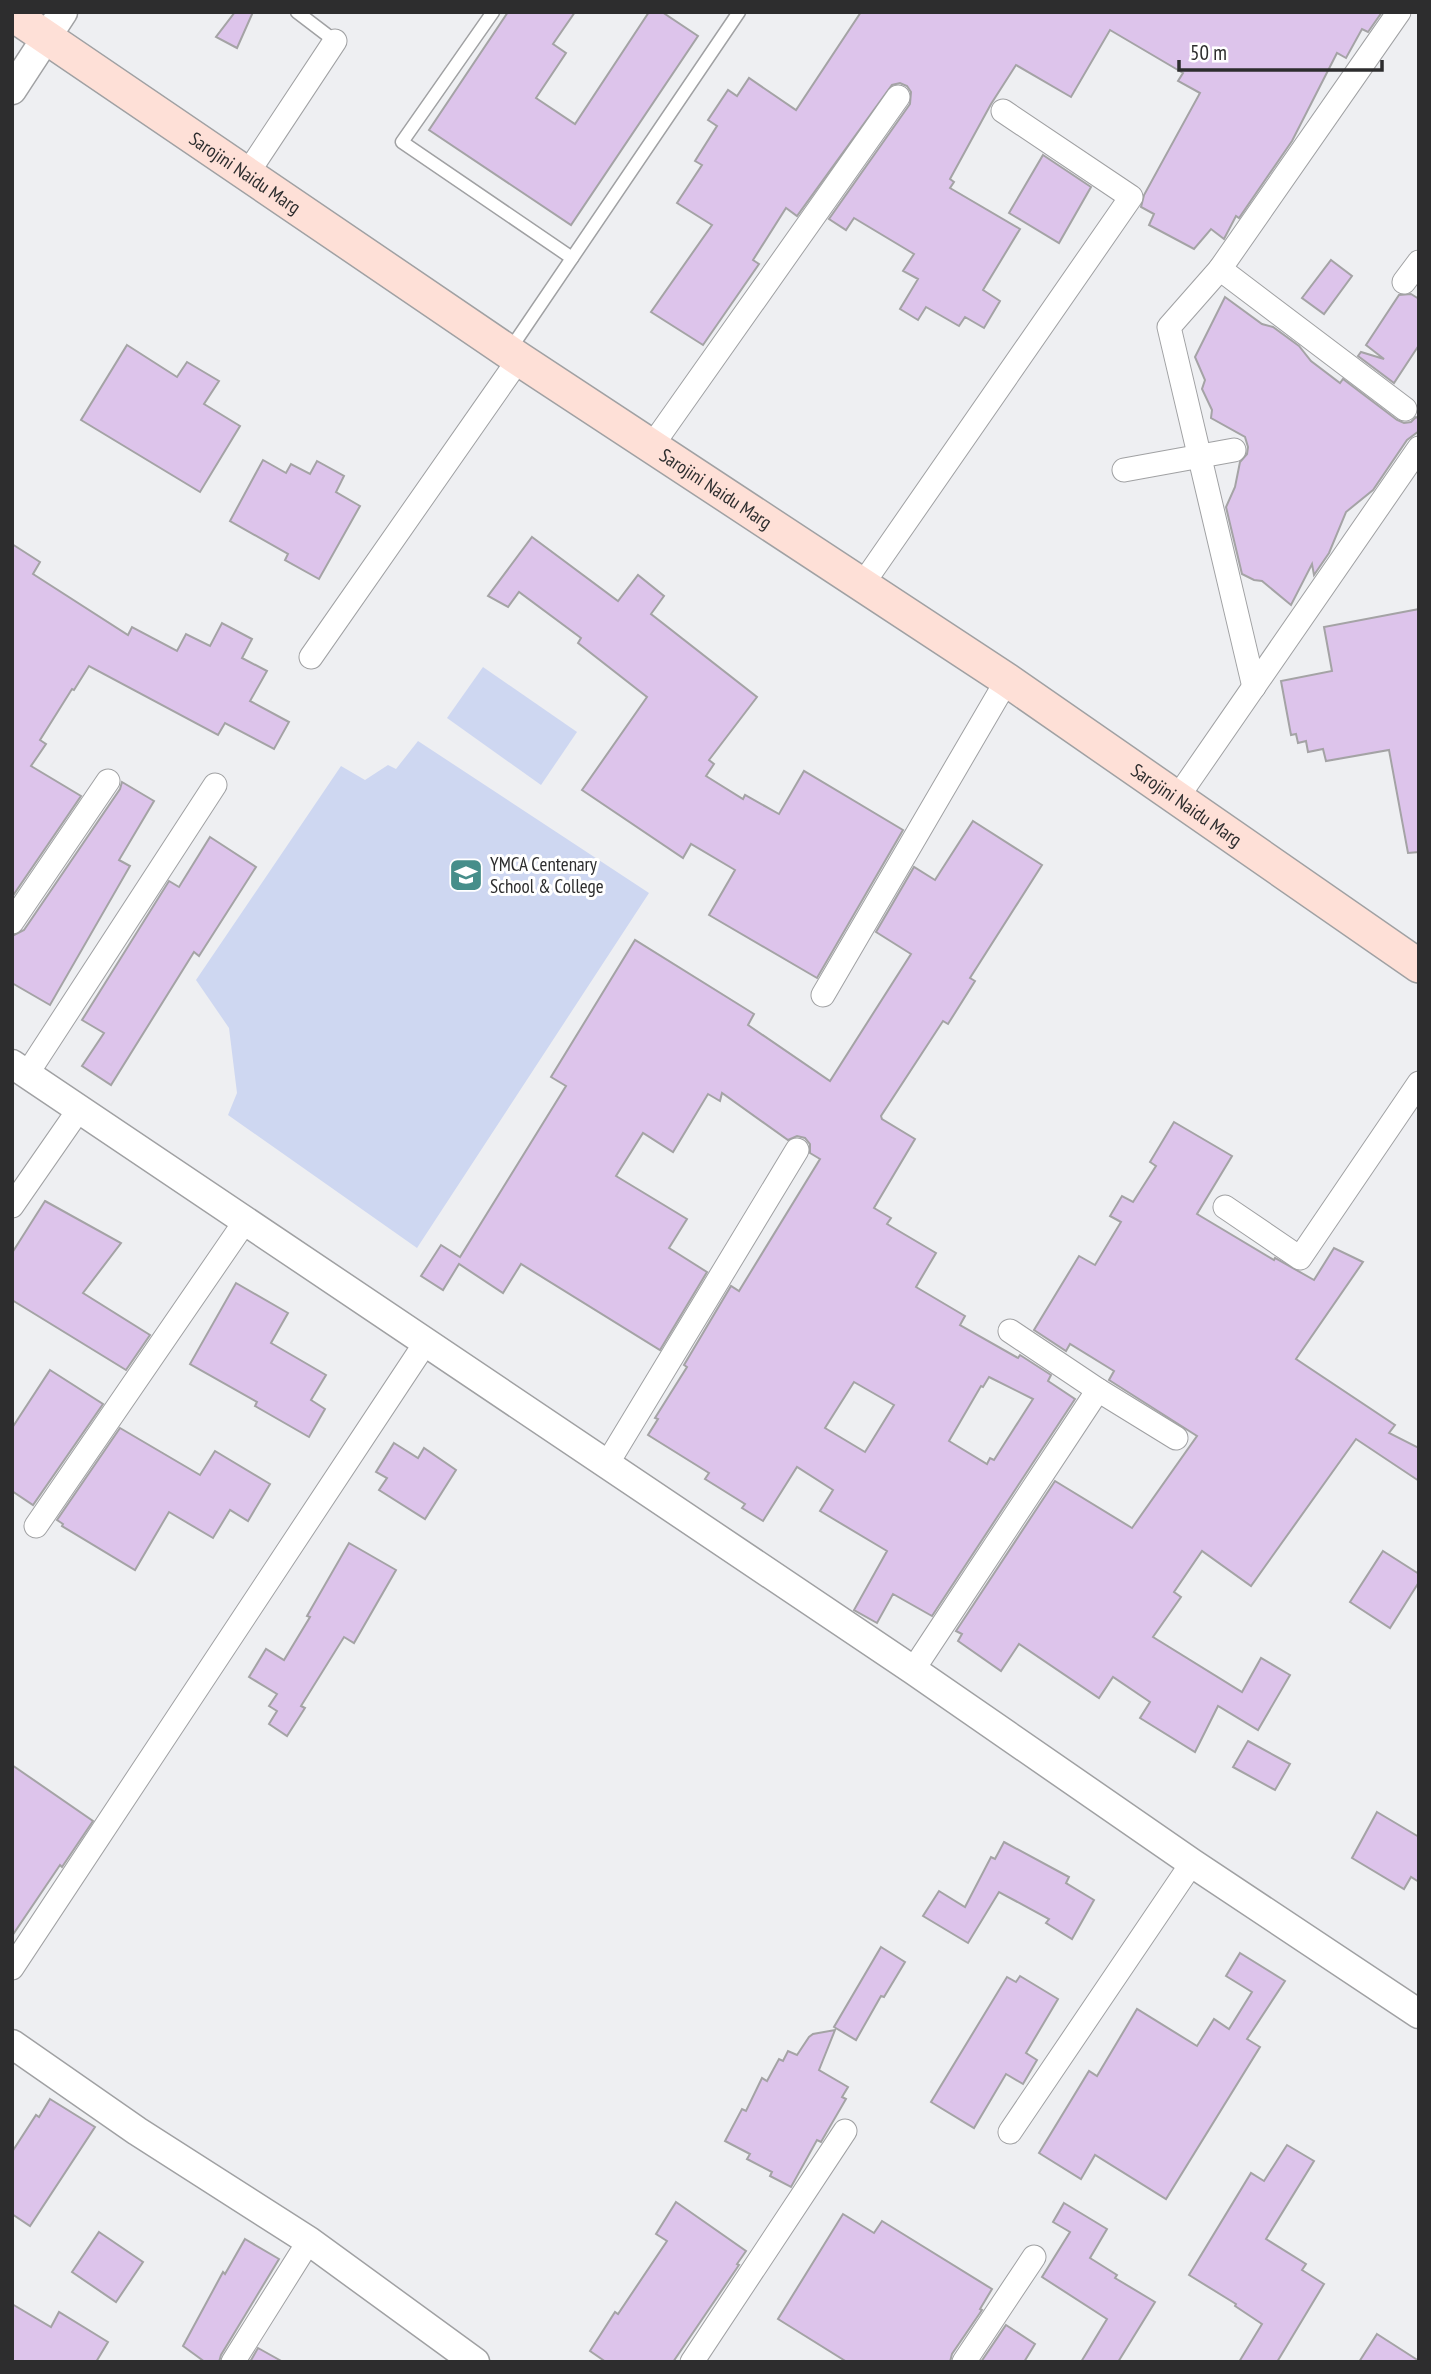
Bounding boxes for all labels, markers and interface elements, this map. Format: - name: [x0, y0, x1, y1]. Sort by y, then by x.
- scale bar: [1179, 28, 1382, 72]
- text: 50 m: [1190, 39, 1227, 66]
- street label: Sarojini Naidu Marg: [185, 126, 305, 219]
- street label: Sarojini Naidu Marg: [655, 443, 777, 534]
- street label: Sarojini Naidu Marg: [1127, 758, 1247, 851]
- place label: YMCA Centenary School & College: [490, 852, 604, 898]
- school or university icon: YMCA Centenary School & College: [447, 856, 485, 894]

